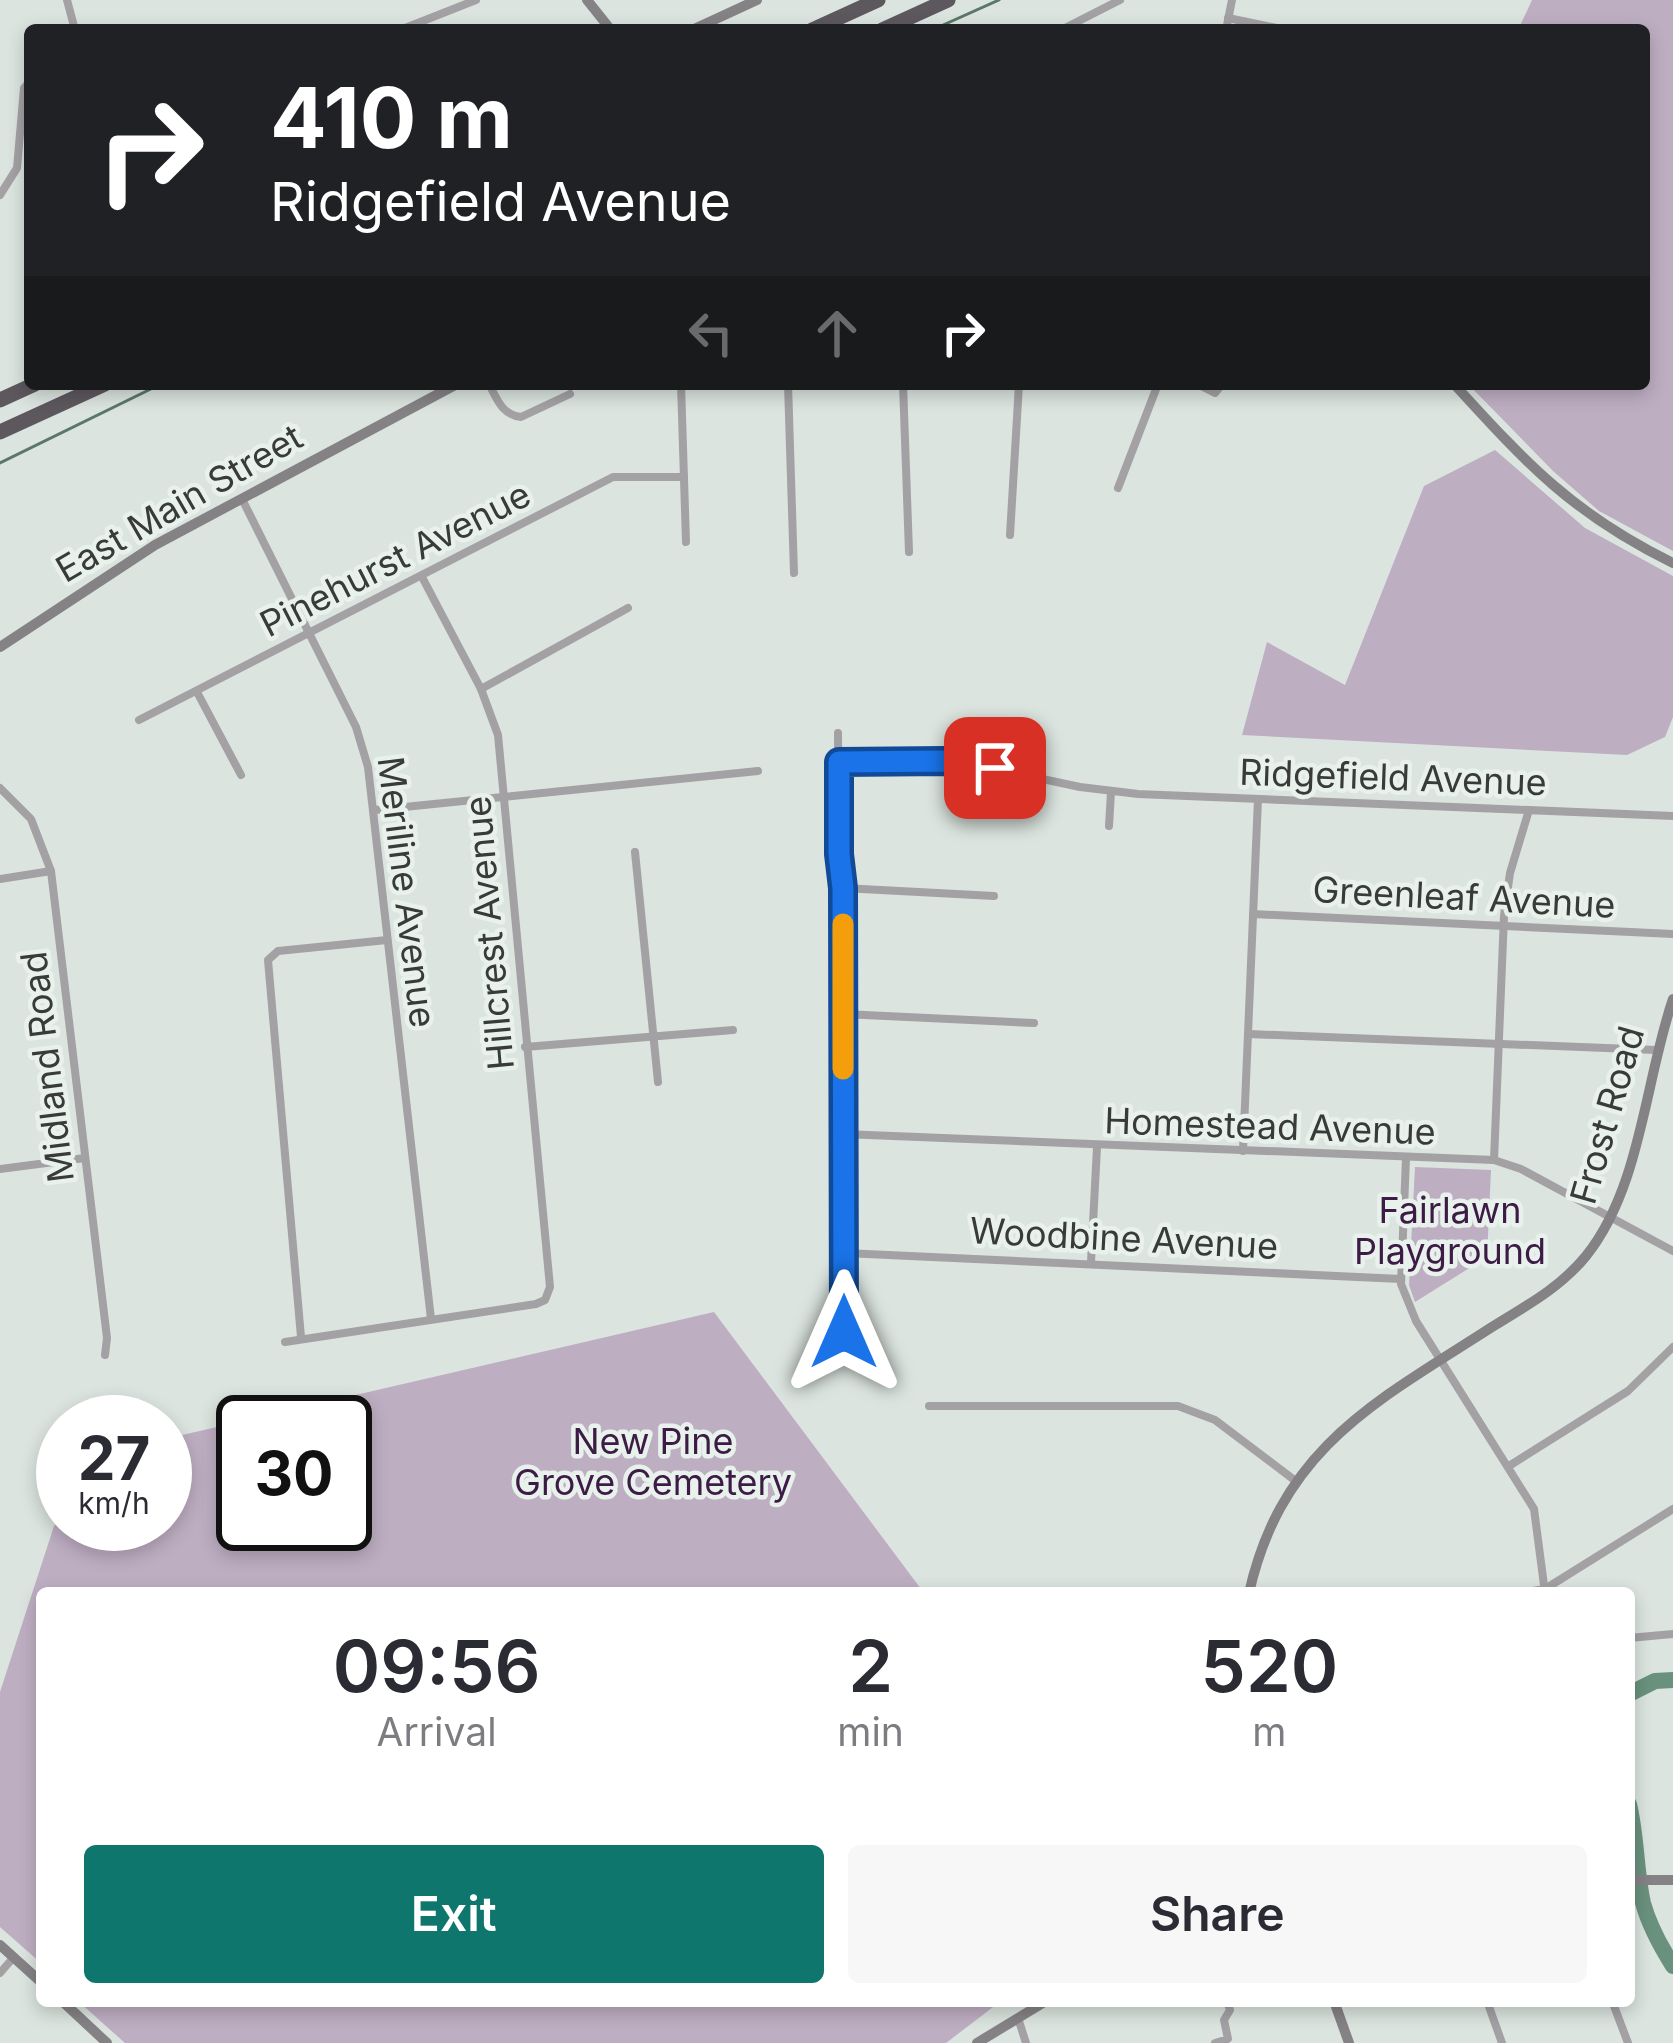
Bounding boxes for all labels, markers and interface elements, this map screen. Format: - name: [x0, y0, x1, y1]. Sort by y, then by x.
- text: 410 m: [270, 67, 513, 168]
- icon: right: [72, 72, 228, 228]
- text: Ridgefield Avenue: [270, 169, 731, 234]
- icon: left: [678, 300, 744, 366]
- icon: ahead: [804, 300, 870, 366]
- icon: right: [930, 300, 996, 366]
- street label: East Main Street: [48, 415, 310, 591]
- street label: Pinehurst Avenue: [252, 472, 538, 646]
- pin: [944, 717, 1046, 819]
- icon: arrive: [962, 735, 1028, 801]
- street label: Ridgefield Avenue: [1239, 750, 1547, 804]
- street label: Meriline Avenue: [369, 754, 445, 1030]
- street label: Hillcrest Avenue: [455, 794, 523, 1072]
- street label: Greenleaf Avenue: [1311, 867, 1617, 927]
- street label: Midland Road: [11, 949, 83, 1185]
- street label: Frost Road: [1561, 1021, 1653, 1209]
- street label: Homestead Avenue: [1104, 1098, 1436, 1154]
- park label: Fairlawn Playground: [1354, 1188, 1546, 1273]
- street label: Woodbine Avenue: [969, 1208, 1279, 1268]
- position arrow: [781, 1269, 907, 1395]
- speed limit sign: 30: [216, 1395, 372, 1551]
- park label: New Pine Grove Cemetery: [514, 1419, 792, 1504]
- text: 27: [78, 1422, 150, 1494]
- text: km/h: [78, 1485, 150, 1521]
- text: 09:56: [333, 1622, 541, 1709]
- text: 2: [848, 1622, 893, 1709]
- text: 520: [1201, 1622, 1338, 1709]
- text: Arrival: [377, 1708, 497, 1755]
- text: min: [837, 1708, 904, 1755]
- text: m: [1252, 1708, 1287, 1755]
- button: Exit: [84, 1845, 824, 1983]
- button: Share: [848, 1845, 1587, 1983]

